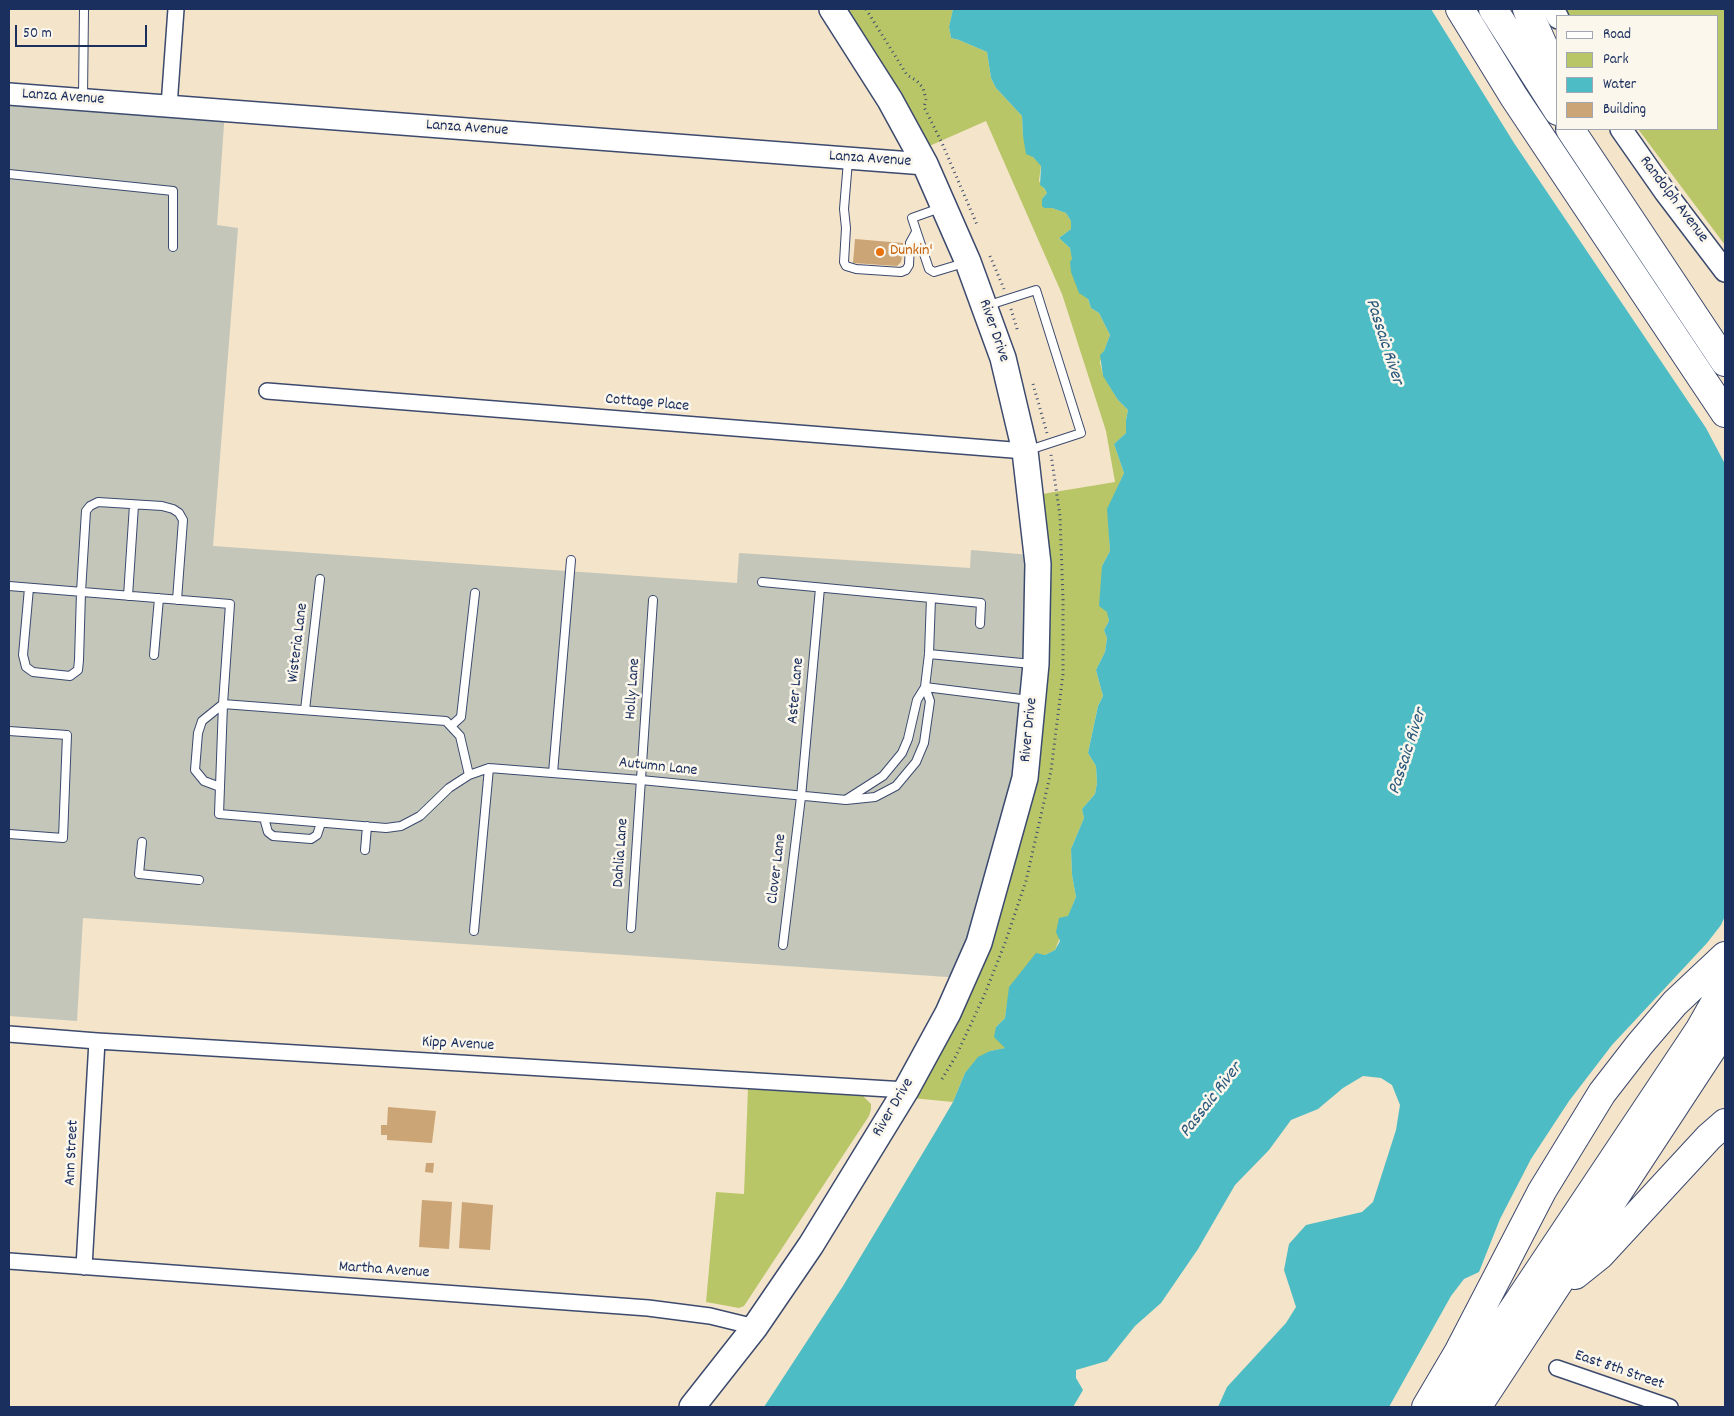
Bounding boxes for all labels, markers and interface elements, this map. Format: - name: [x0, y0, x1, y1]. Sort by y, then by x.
- scale bar: [18, 15, 150, 47]
- legend: [1556, 15, 1719, 130]
- text: 50 m: [23, 23, 52, 45]
- text: Road: [1603, 24, 1631, 46]
- text: Park: [1603, 49, 1629, 71]
- text: Water: [1603, 74, 1636, 96]
- street label: Lanza Avenue: [21, 86, 105, 110]
- text: Building: [1603, 99, 1646, 121]
- street label: Lanza Avenue: [425, 117, 509, 141]
- street label: Lanza Avenue: [828, 148, 912, 172]
- street label: Randolph Avenue: [1634, 153, 1712, 247]
- place label: Dunkin': [890, 242, 933, 262]
- marker: Dunkin': [874, 246, 886, 258]
- water label: Passaic River: [1359, 296, 1407, 388]
- street label: River Drive: [973, 297, 1013, 365]
- street label: Cottage Place: [604, 391, 690, 417]
- street label: Wisteria Lane: [285, 602, 313, 684]
- street label: Aster Lane: [785, 657, 809, 725]
- street label: Holly Lane: [622, 658, 646, 720]
- street label: River Drive: [1017, 697, 1043, 763]
- water label: Passaic River: [1385, 706, 1433, 798]
- street label: Autumn Lane: [618, 754, 698, 782]
- street label: Dahlia Lane: [610, 818, 634, 888]
- street label: Clover Lane: [764, 833, 792, 905]
- street label: Kipp Avenue: [421, 1034, 495, 1056]
- water label: Passaic River: [1176, 1059, 1248, 1143]
- street label: River Drive: [869, 1075, 919, 1141]
- street label: Ann Street: [62, 1120, 84, 1186]
- street label: Martha Avenue: [338, 1258, 430, 1284]
- street label: East 8th Street: [1572, 1347, 1666, 1395]

